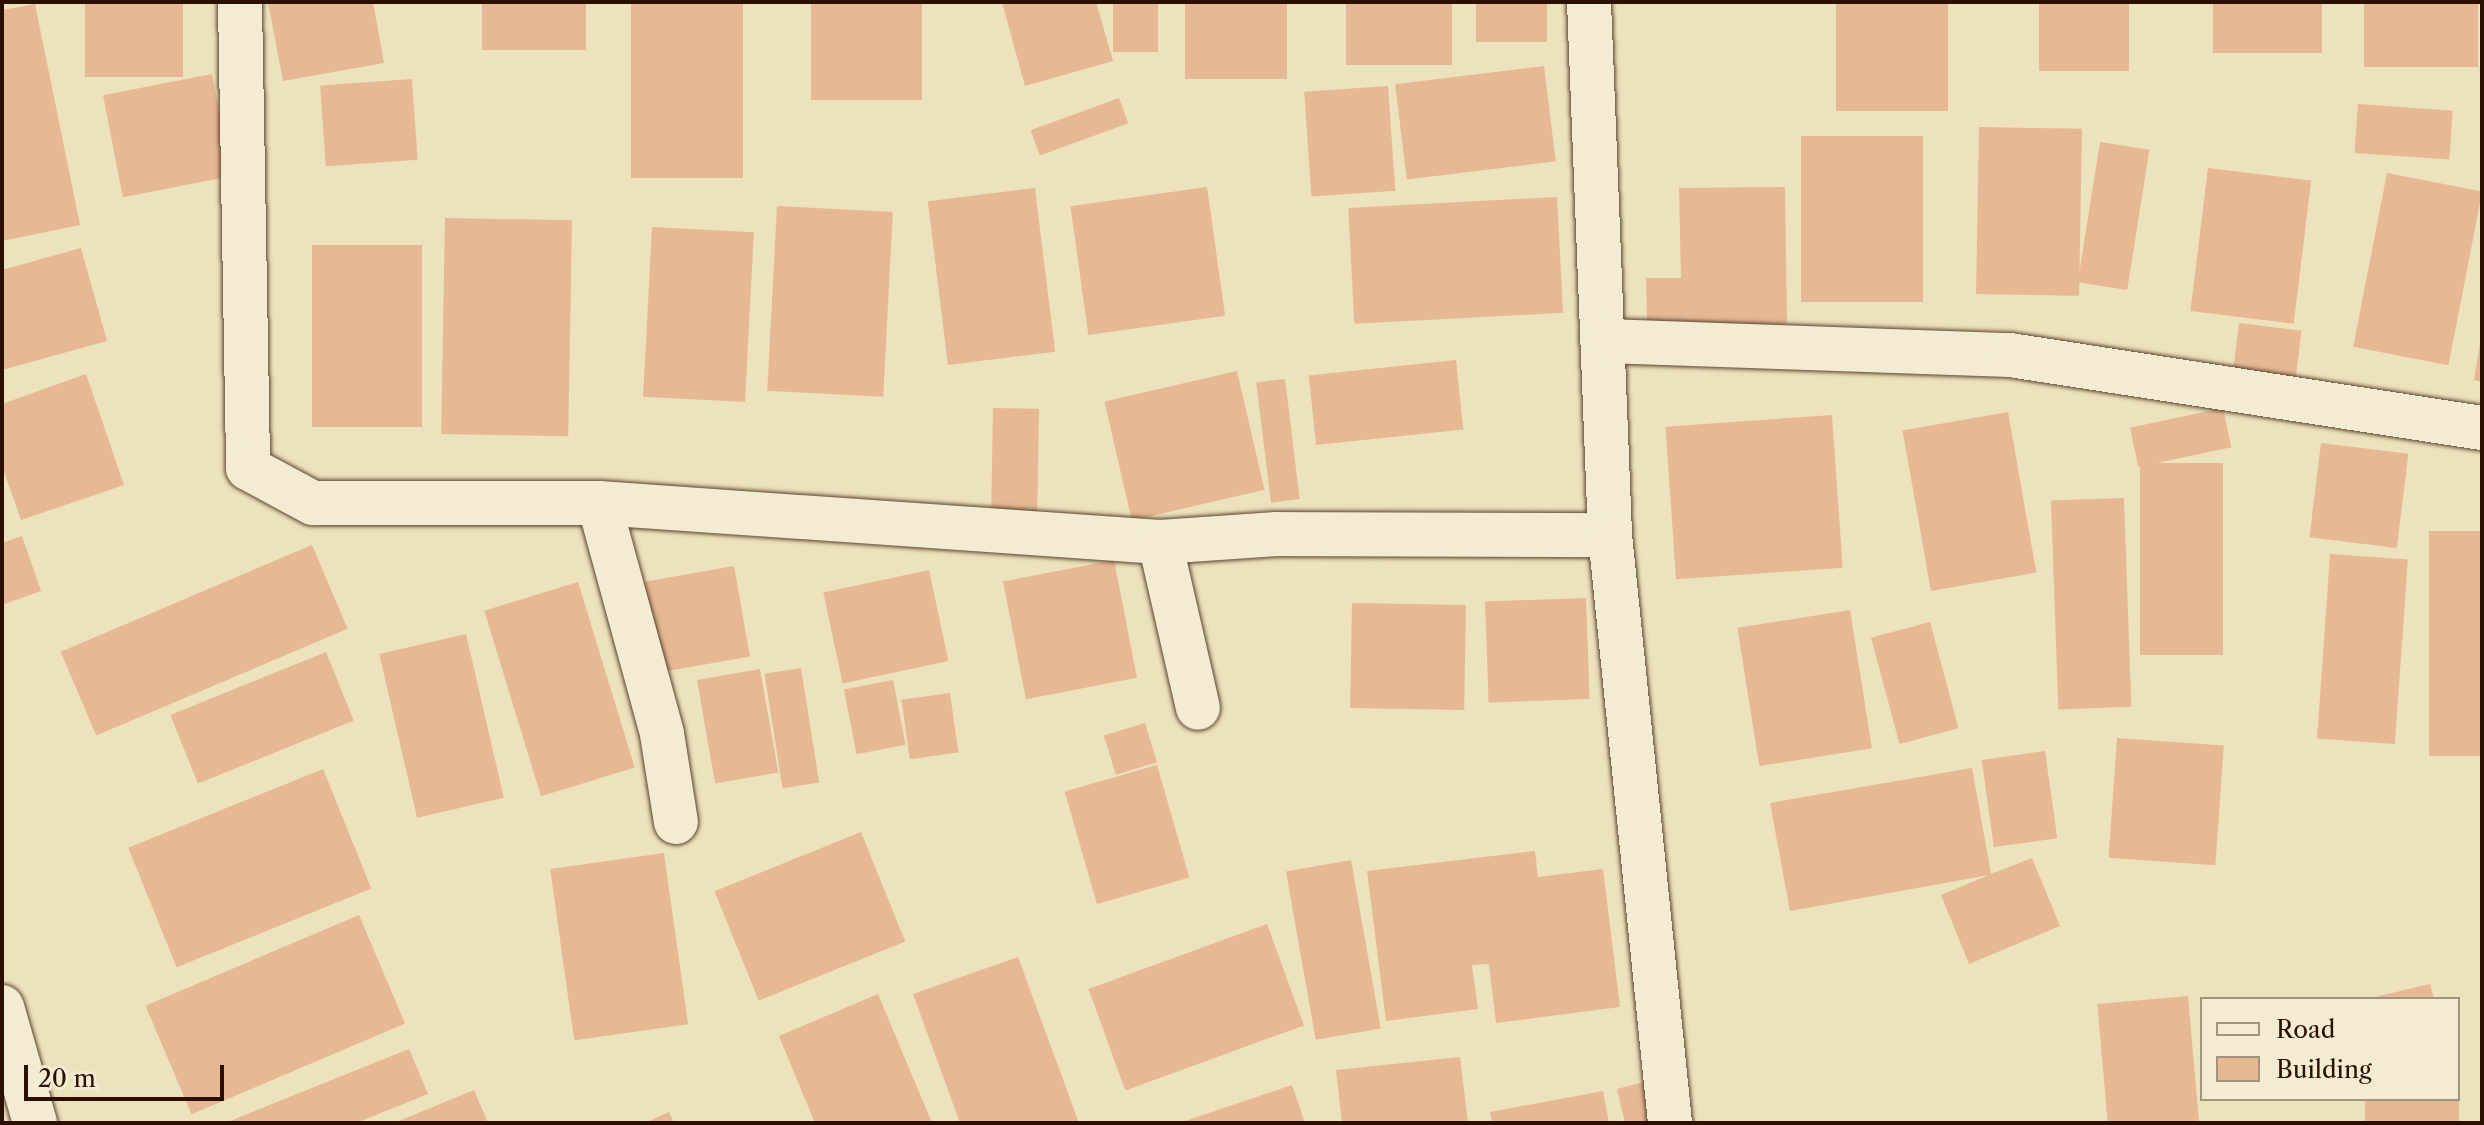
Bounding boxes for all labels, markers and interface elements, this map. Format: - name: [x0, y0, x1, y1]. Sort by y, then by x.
- legend: [2200, 997, 2460, 1101]
- text: Road: [2276, 1015, 2335, 1044]
- scale bar: [28, 1049, 228, 1099]
- text: Building: [2276, 1055, 2372, 1084]
- text: 20 m: [38, 1064, 96, 1093]

